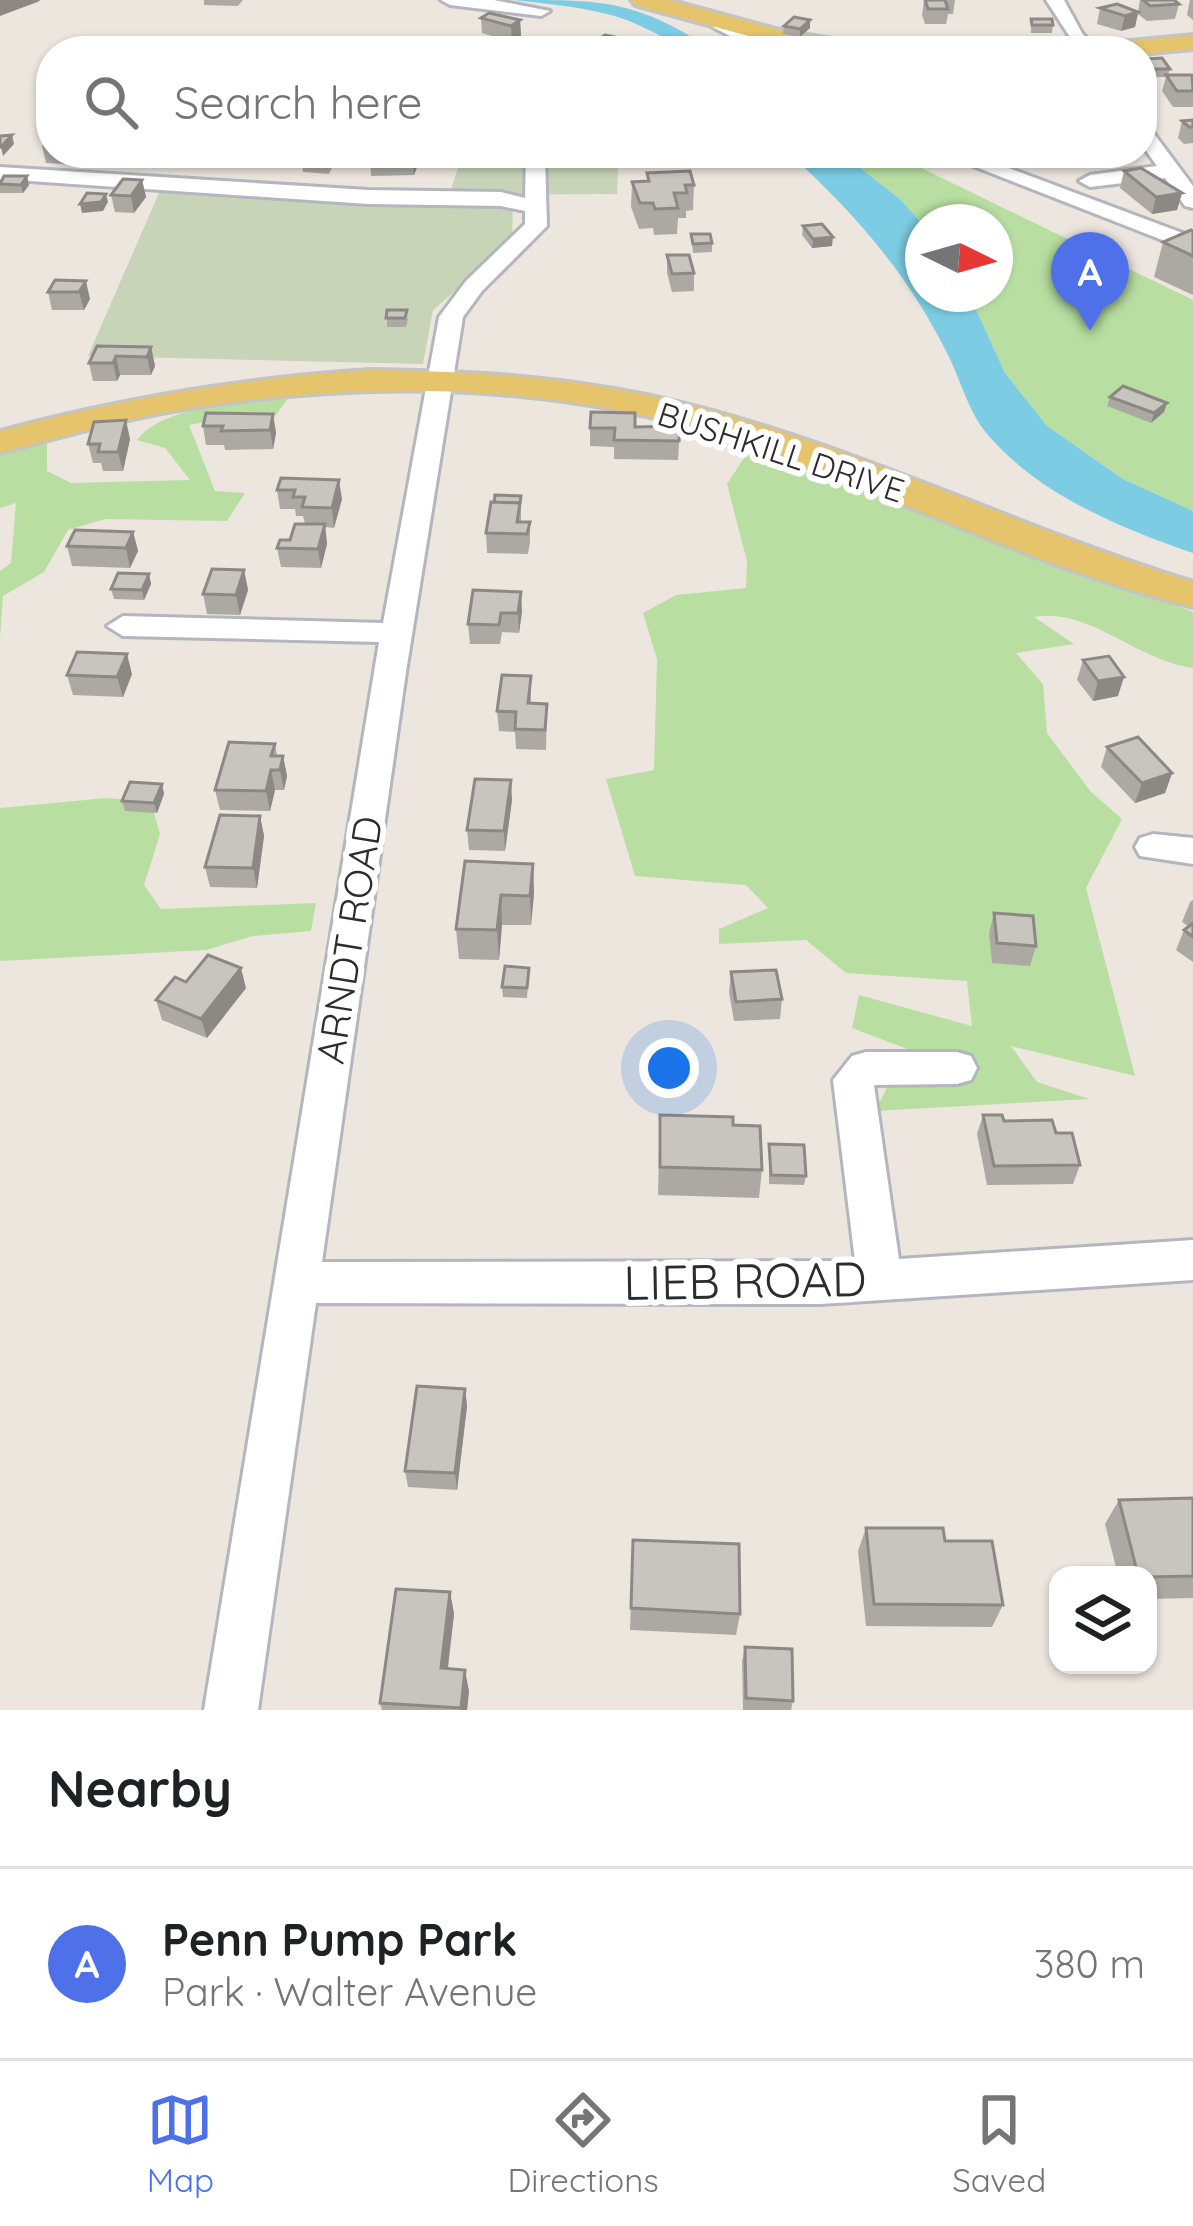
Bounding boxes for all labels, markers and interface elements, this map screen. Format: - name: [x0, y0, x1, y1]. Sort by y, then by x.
- search box: [36, 36, 1157, 168]
- icon: search: [78, 69, 144, 135]
- text: Search here: [174, 74, 422, 130]
- north arrow: [905, 204, 1013, 312]
- pin: A: [1051, 232, 1129, 331]
- street label: BUSHKILL DRIVE: [653, 392, 909, 511]
- street label: ARNDT ROAD: [305, 813, 392, 1067]
- your location: [639, 1038, 699, 1098]
- street label: LIEB ROAD: [623, 1248, 867, 1312]
- map controls: [1049, 1566, 1157, 1674]
- button: layers: [1049, 1566, 1157, 1674]
- text: Nearby: [48, 1756, 232, 1820]
- text: Penn Pump Park: [162, 1911, 517, 1967]
- text: A: [75, 1939, 99, 1988]
- text: 380 m: [1034, 1939, 1145, 1988]
- text: Park · Walter Avenue: [162, 1967, 537, 2016]
- tab: Map: [147, 2087, 214, 2200]
- tab: Directions: [507, 2087, 659, 2200]
- tab: Saved: [952, 2087, 1046, 2200]

